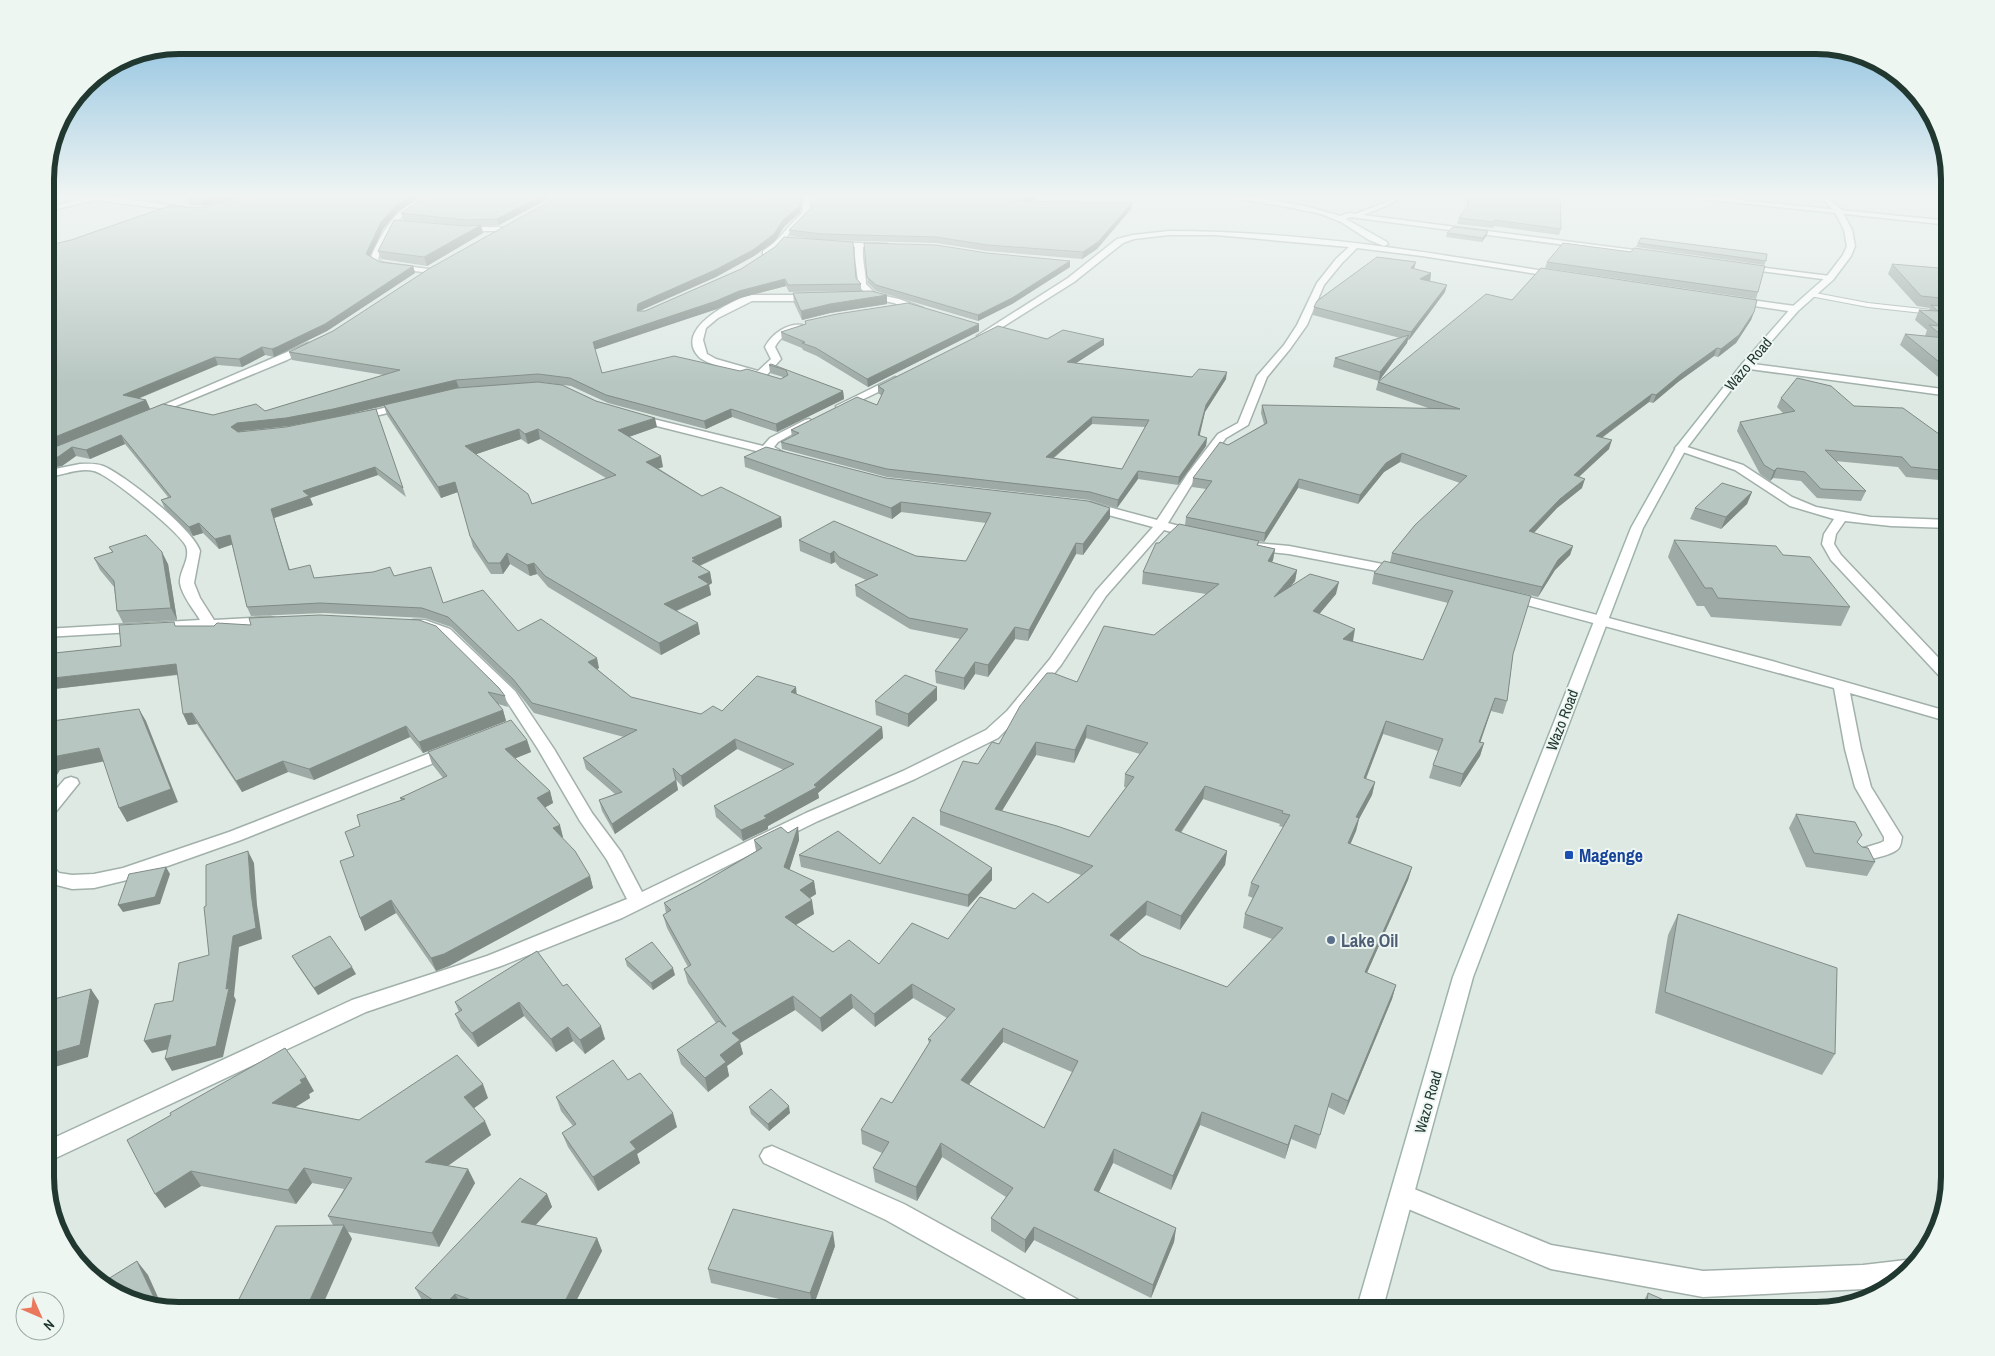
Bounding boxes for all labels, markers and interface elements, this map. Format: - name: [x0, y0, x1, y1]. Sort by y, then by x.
- street label: Wazo Road: [1719, 333, 1777, 395]
- street label: Wazo Road: [1541, 686, 1583, 754]
- place label: Magenge: [1579, 843, 1643, 868]
- marker: Magenge: [1563, 849, 1575, 861]
- place label: Lake Oil: [1341, 928, 1398, 953]
- marker: Lake Oil: [1325, 934, 1337, 946]
- street label: Wazo Road: [1409, 1068, 1447, 1136]
- north arrow: [15, 1291, 65, 1341]
- text: N: [40, 1316, 58, 1334]

